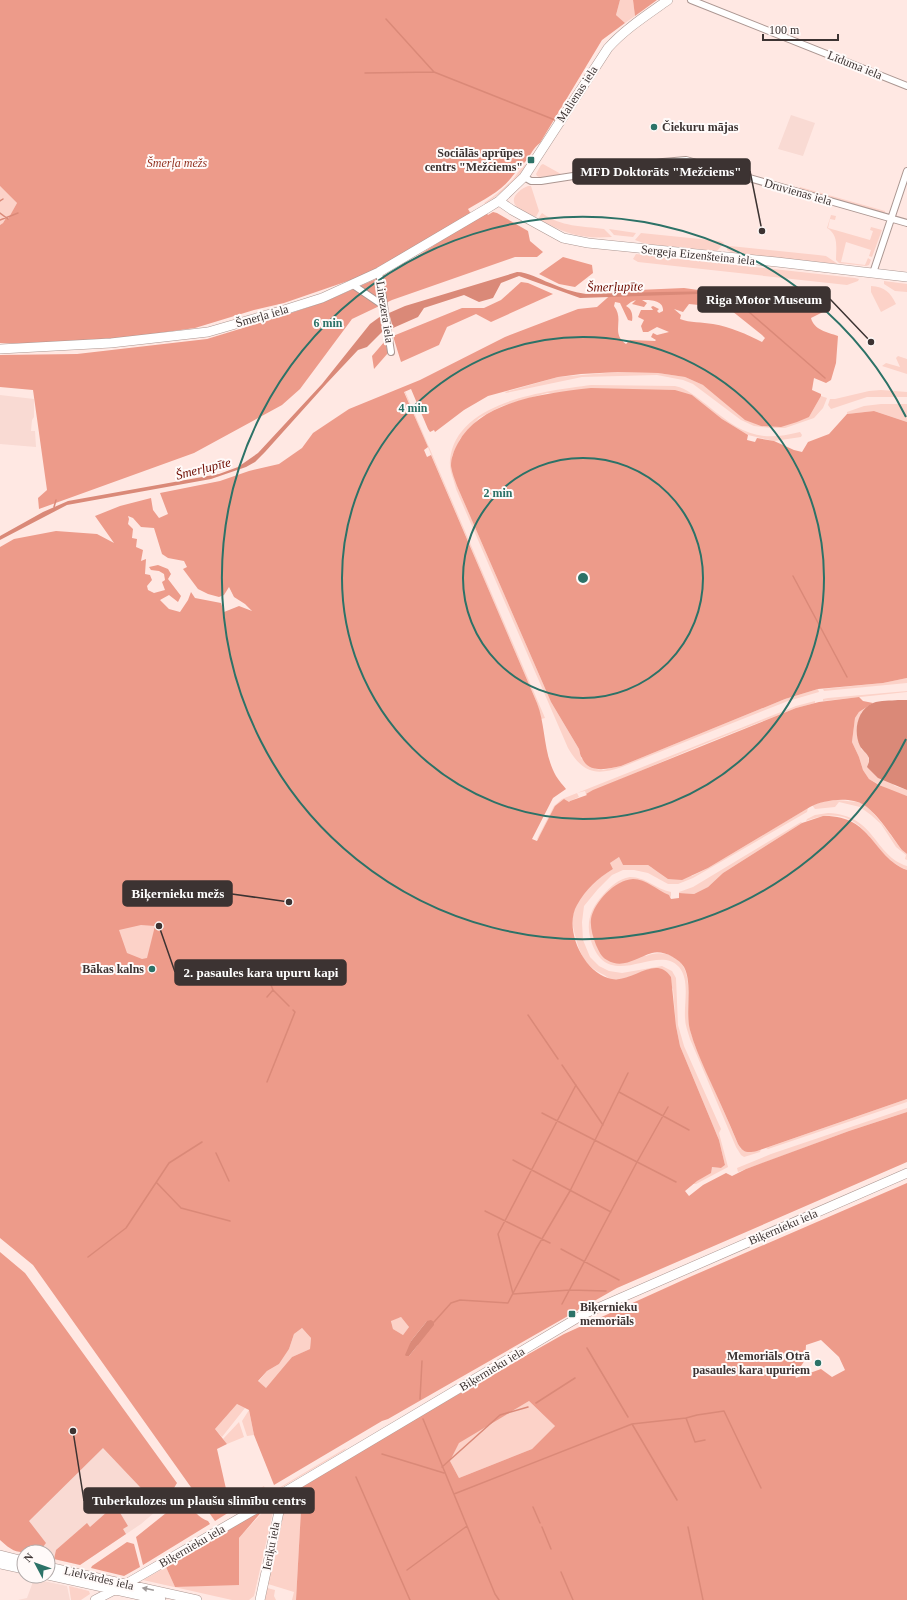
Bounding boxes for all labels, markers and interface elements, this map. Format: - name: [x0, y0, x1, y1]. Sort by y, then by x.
- scale bar: [763, 16, 838, 42]
- text: 100 m: [769, 23, 800, 37]
- street label: Līduma iela: [826, 48, 885, 83]
- street label: Malienas iela: [554, 63, 601, 125]
- place label: Čiekuru mājas: [662, 120, 739, 134]
- marker: Čiekuru mājas: [649, 122, 659, 132]
- place label: Sociālās aprūpes centrs "Mežciems": [425, 146, 523, 174]
- marker: Sociālās aprūpes centrs "Mežciems": [526, 155, 536, 165]
- park label: Šmerļa mežs: [147, 156, 207, 170]
- callout: MFD Doktorāts "Mežciems": [573, 159, 750, 184]
- text: MFD Doktorāts "Mežciems": [581, 164, 742, 179]
- street label: Druvienas iela: [763, 176, 834, 209]
- street label: Sergeja Eizenšteina iela: [640, 242, 756, 268]
- water label: Šmerļupīte: [587, 279, 644, 294]
- street label: Linezera iela: [373, 280, 397, 345]
- callout: Riga Motor Museum: [698, 287, 830, 312]
- text: Riga Motor Museum: [706, 292, 822, 307]
- street label: Šmerļa iela: [234, 302, 291, 330]
- text: 6 min: [313, 316, 343, 330]
- text: 4 min: [398, 401, 428, 415]
- water label: Šmerļupīte: [174, 454, 232, 483]
- text: 2 min: [483, 486, 513, 500]
- centre of rings: [576, 571, 590, 585]
- callout: Biķernieku mežs: [123, 881, 232, 906]
- text: Biķernieku mežs: [132, 886, 224, 902]
- callout: 2. pasaules kara upuru kapi: [175, 960, 346, 985]
- place label: Bākas kalns: [82, 962, 144, 976]
- marker: Bākas kalns: [147, 964, 157, 974]
- text: 2. pasaules kara upuru kapi: [184, 965, 339, 980]
- street label: Biķernieku iela: [746, 1206, 820, 1248]
- place label: Biķernieku memoriāls: [580, 1300, 638, 1328]
- marker: Biķernieku memoriāls: [567, 1309, 577, 1319]
- street label: Biķernieku iela: [457, 1344, 528, 1394]
- place label: Memoriāls Otrā pasaules kara upuriem: [693, 1349, 810, 1377]
- marker: Memoriāls Otrā pasaules kara upuriem: [813, 1358, 823, 1368]
- callout: Tuberkulozes un plaušu slimību centrs: [84, 1488, 314, 1513]
- text: Tuberkulozes un plaušu slimību centrs: [92, 1493, 306, 1508]
- street label: Ieriķu iela: [259, 1520, 283, 1571]
- street label: Biķernieku iela: [157, 1521, 228, 1570]
- north arrow: [16, 1544, 56, 1584]
- text: N: [21, 1550, 36, 1564]
- street label: Lielvārdes iela: [63, 1563, 136, 1593]
- one-way arrow: [142, 1586, 154, 1592]

